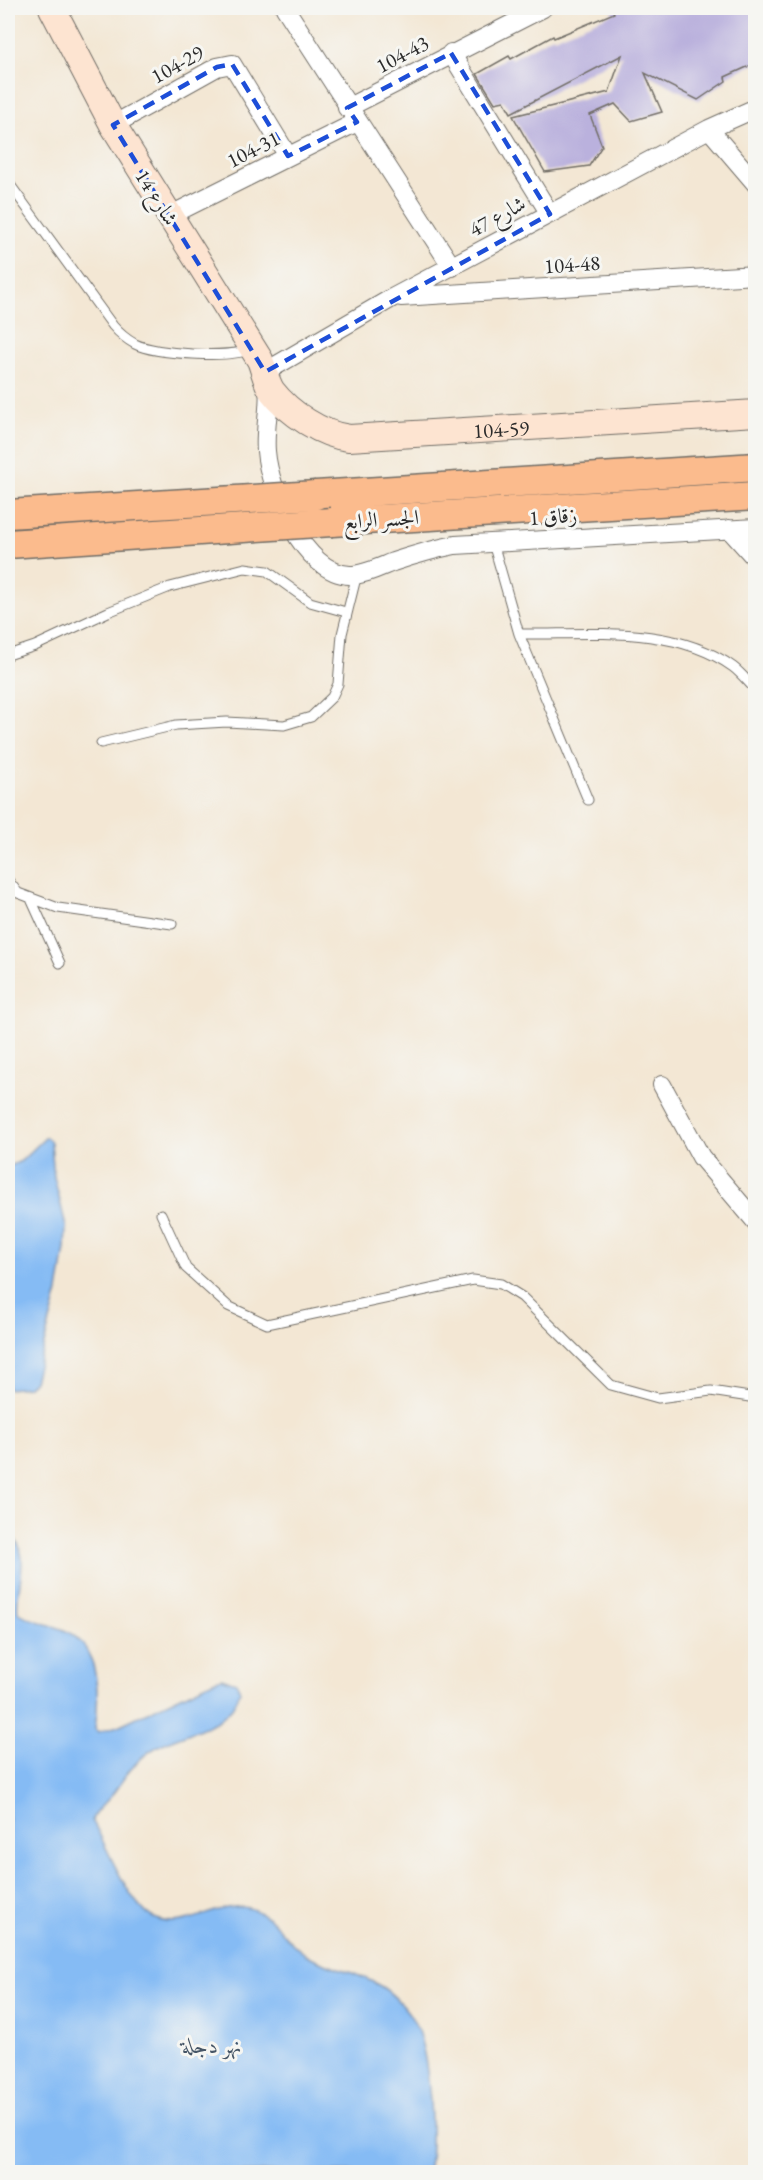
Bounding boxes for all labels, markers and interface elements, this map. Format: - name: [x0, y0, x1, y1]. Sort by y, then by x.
- street label: 104-43: [371, 29, 433, 79]
- street label: 104-29: [146, 39, 208, 89]
- street label: 104-31: [222, 124, 284, 174]
- street label: شارع 14: [125, 164, 185, 233]
- street label: شارع 47: [464, 189, 533, 247]
- street label: 104-48: [543, 249, 601, 279]
- street label: 104-59: [472, 413, 530, 444]
- street label: زقاق 1: [528, 501, 578, 531]
- street label: الجسر الرابع: [342, 503, 420, 541]
- water label: نهر دجلة: [179, 2031, 242, 2060]

